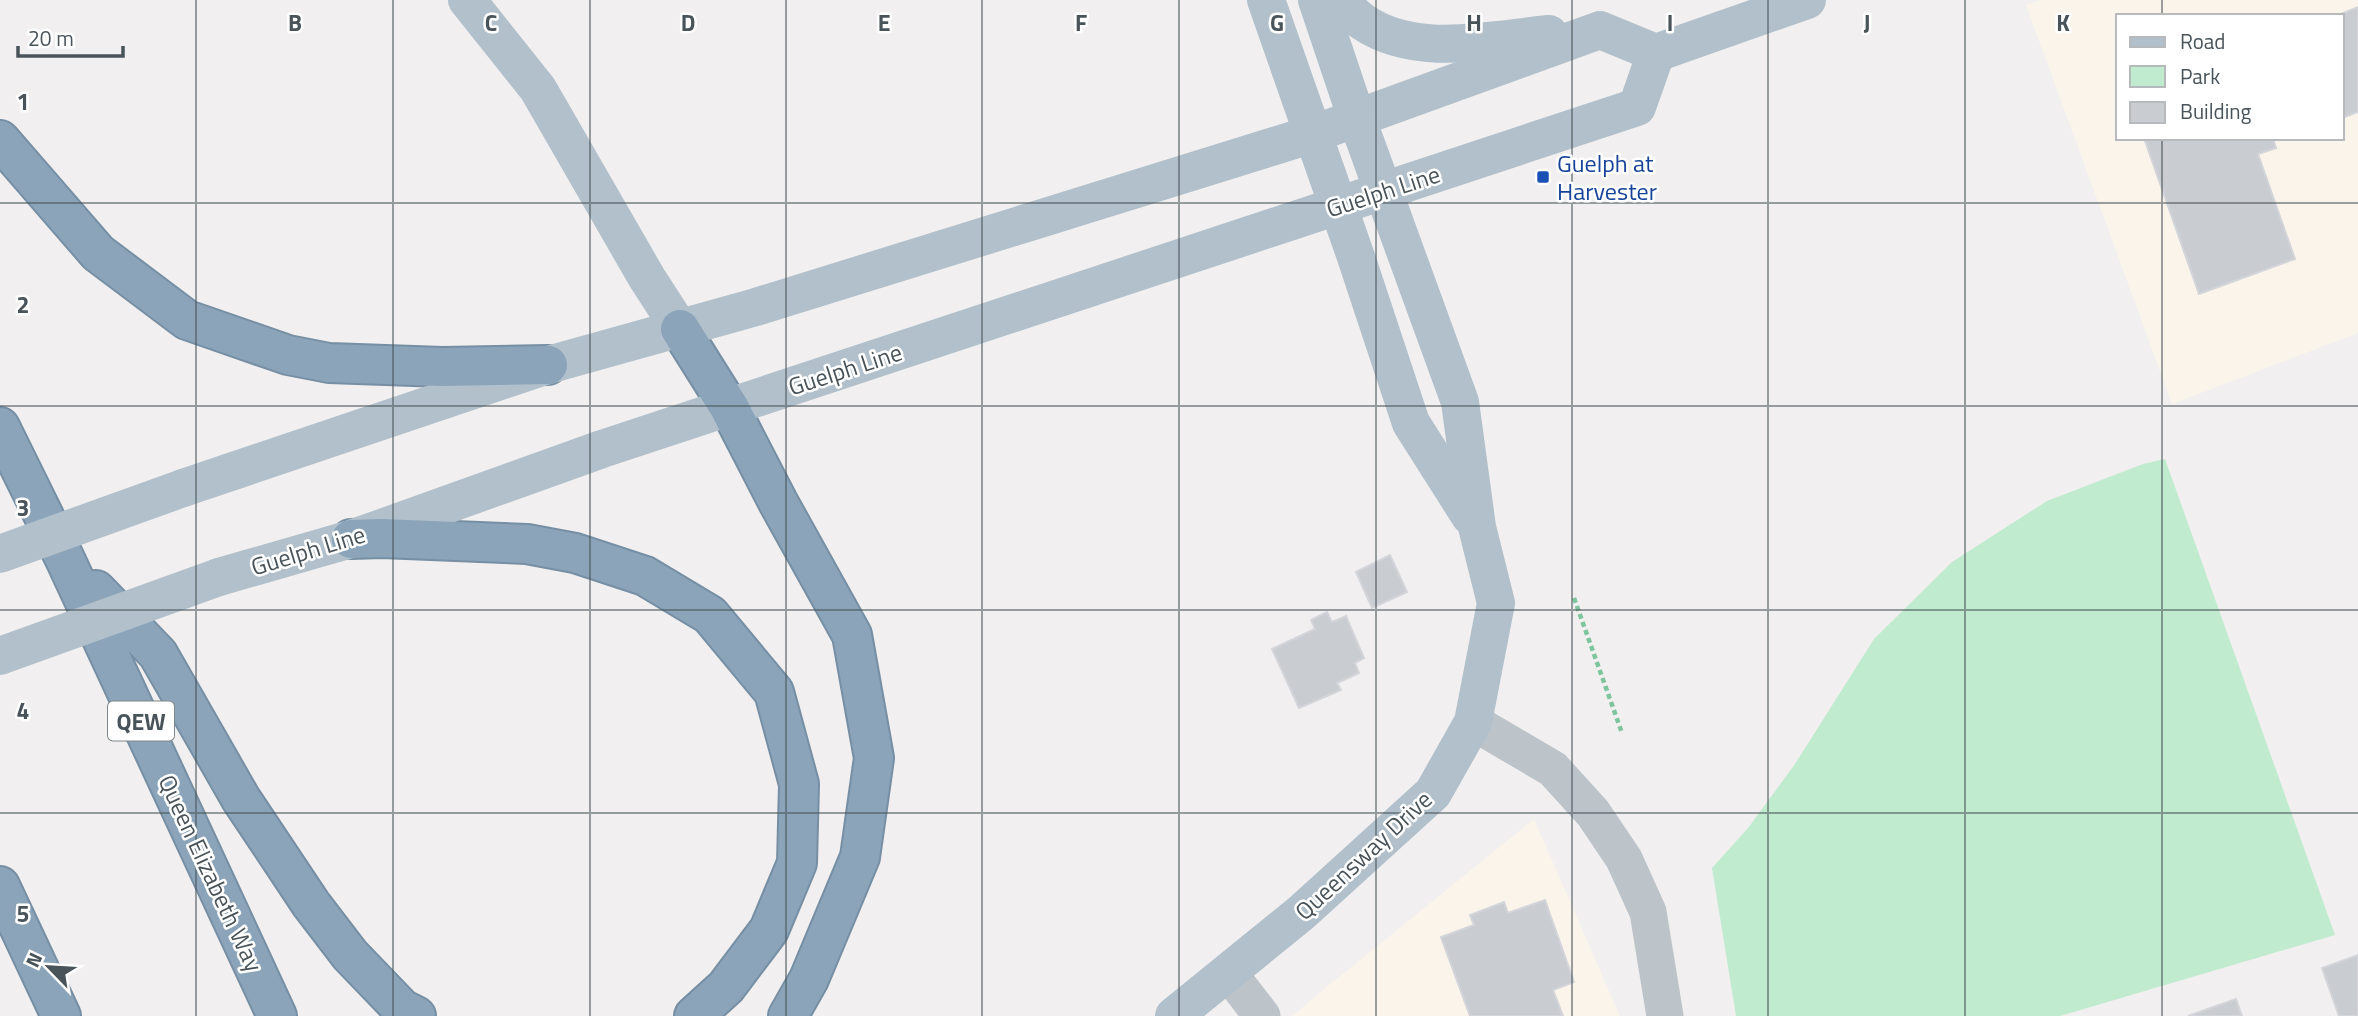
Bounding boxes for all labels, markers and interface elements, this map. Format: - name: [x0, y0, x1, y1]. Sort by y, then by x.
- text: B: [288, 5, 302, 40]
- text: C: [485, 5, 497, 40]
- text: D: [681, 5, 695, 40]
- text: E: [878, 5, 890, 40]
- text: F: [1075, 5, 1087, 40]
- text: G: [1270, 5, 1284, 40]
- text: H: [1466, 5, 1482, 40]
- text: I: [1667, 5, 1673, 40]
- text: J: [1864, 5, 1870, 40]
- text: K: [2056, 5, 2070, 40]
- scale bar: [18, 14, 122, 58]
- legend: [2116, 14, 2344, 140]
- text: 20 m: [28, 22, 74, 54]
- text: Road: [2180, 25, 2225, 57]
- text: Park: [2180, 60, 2220, 92]
- text: 1: [17, 84, 29, 119]
- text: Building: [2180, 95, 2252, 127]
- place label: Guelph at Harvester: [1557, 145, 1657, 209]
- street label: Guelph Line: [1321, 156, 1445, 226]
- marker: Guelph at Harvester: [1535, 169, 1551, 185]
- text: 2: [17, 287, 29, 322]
- street label: Guelph Line: [783, 334, 907, 404]
- text: 3: [17, 490, 29, 525]
- street label: Guelph Line: [246, 516, 370, 584]
- text: 4: [17, 693, 29, 728]
- road number: QEW: [108, 702, 174, 740]
- street label: Queen Elizabeth Way: [150, 769, 273, 978]
- street label: Queensway Drive: [1286, 782, 1440, 928]
- text: 5: [17, 896, 29, 931]
- north arrow: [14, 932, 84, 1002]
- text: N: [17, 948, 49, 972]

